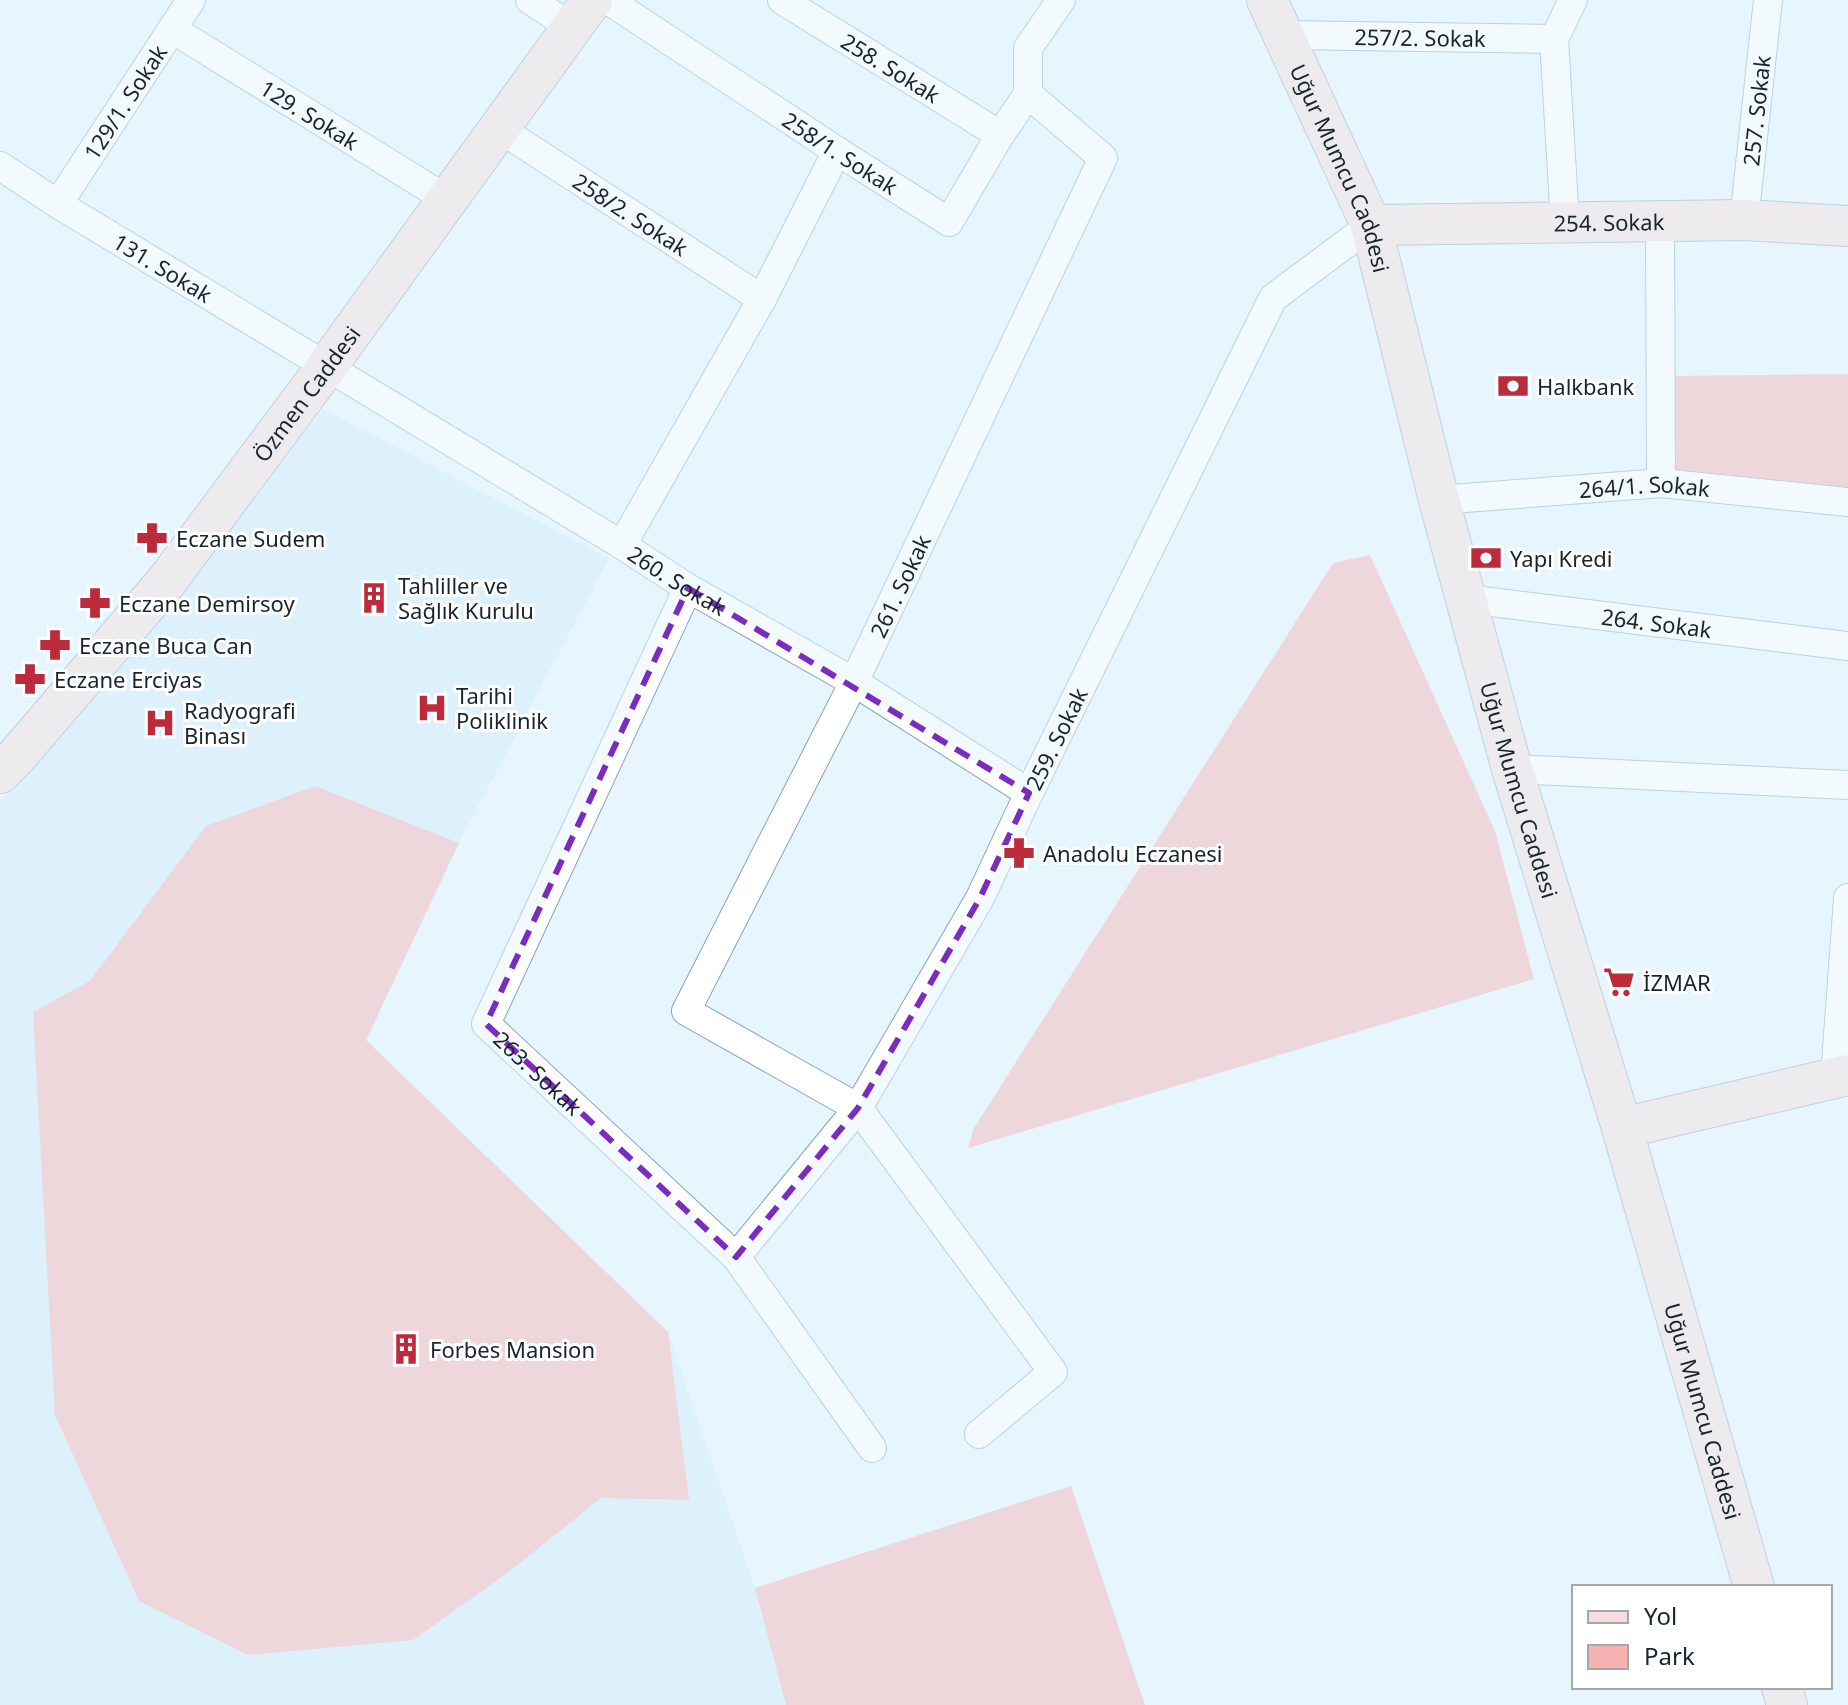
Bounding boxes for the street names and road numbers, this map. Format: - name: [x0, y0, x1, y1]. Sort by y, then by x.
- street label: 257/2. Sokak: [1354, 21, 1486, 53]
- street label: 258. Sokak: [836, 26, 946, 109]
- street label: 129/1. Sokak: [76, 38, 173, 165]
- street label: 257. Sokak: [1735, 54, 1777, 167]
- street label: Uğur Mumcu Caddesi: [1284, 59, 1397, 275]
- street label: 129. Sokak: [255, 72, 365, 156]
- street label: 258/1. Sokak: [777, 104, 904, 201]
- street label: 258/2. Sokak: [568, 166, 694, 262]
- street label: 254. Sokak: [1553, 206, 1665, 238]
- street label: 131. Sokak: [108, 226, 218, 309]
- street label: Özmen Caddesi: [246, 320, 366, 468]
- street label: 264/1. Sokak: [1578, 468, 1712, 504]
- street label: 261. Sokak: [862, 529, 937, 642]
- street label: 260. Sokak: [622, 538, 732, 622]
- street label: 264. Sokak: [1600, 601, 1714, 644]
- street label: Uğur Mumcu Caddesi: [1474, 678, 1566, 902]
- street label: 259. Sokak: [1018, 682, 1094, 795]
- street label: 263. Sokak: [488, 1024, 589, 1122]
- street label: Uğur Mumcu Caddesi: [1658, 1299, 1749, 1523]

